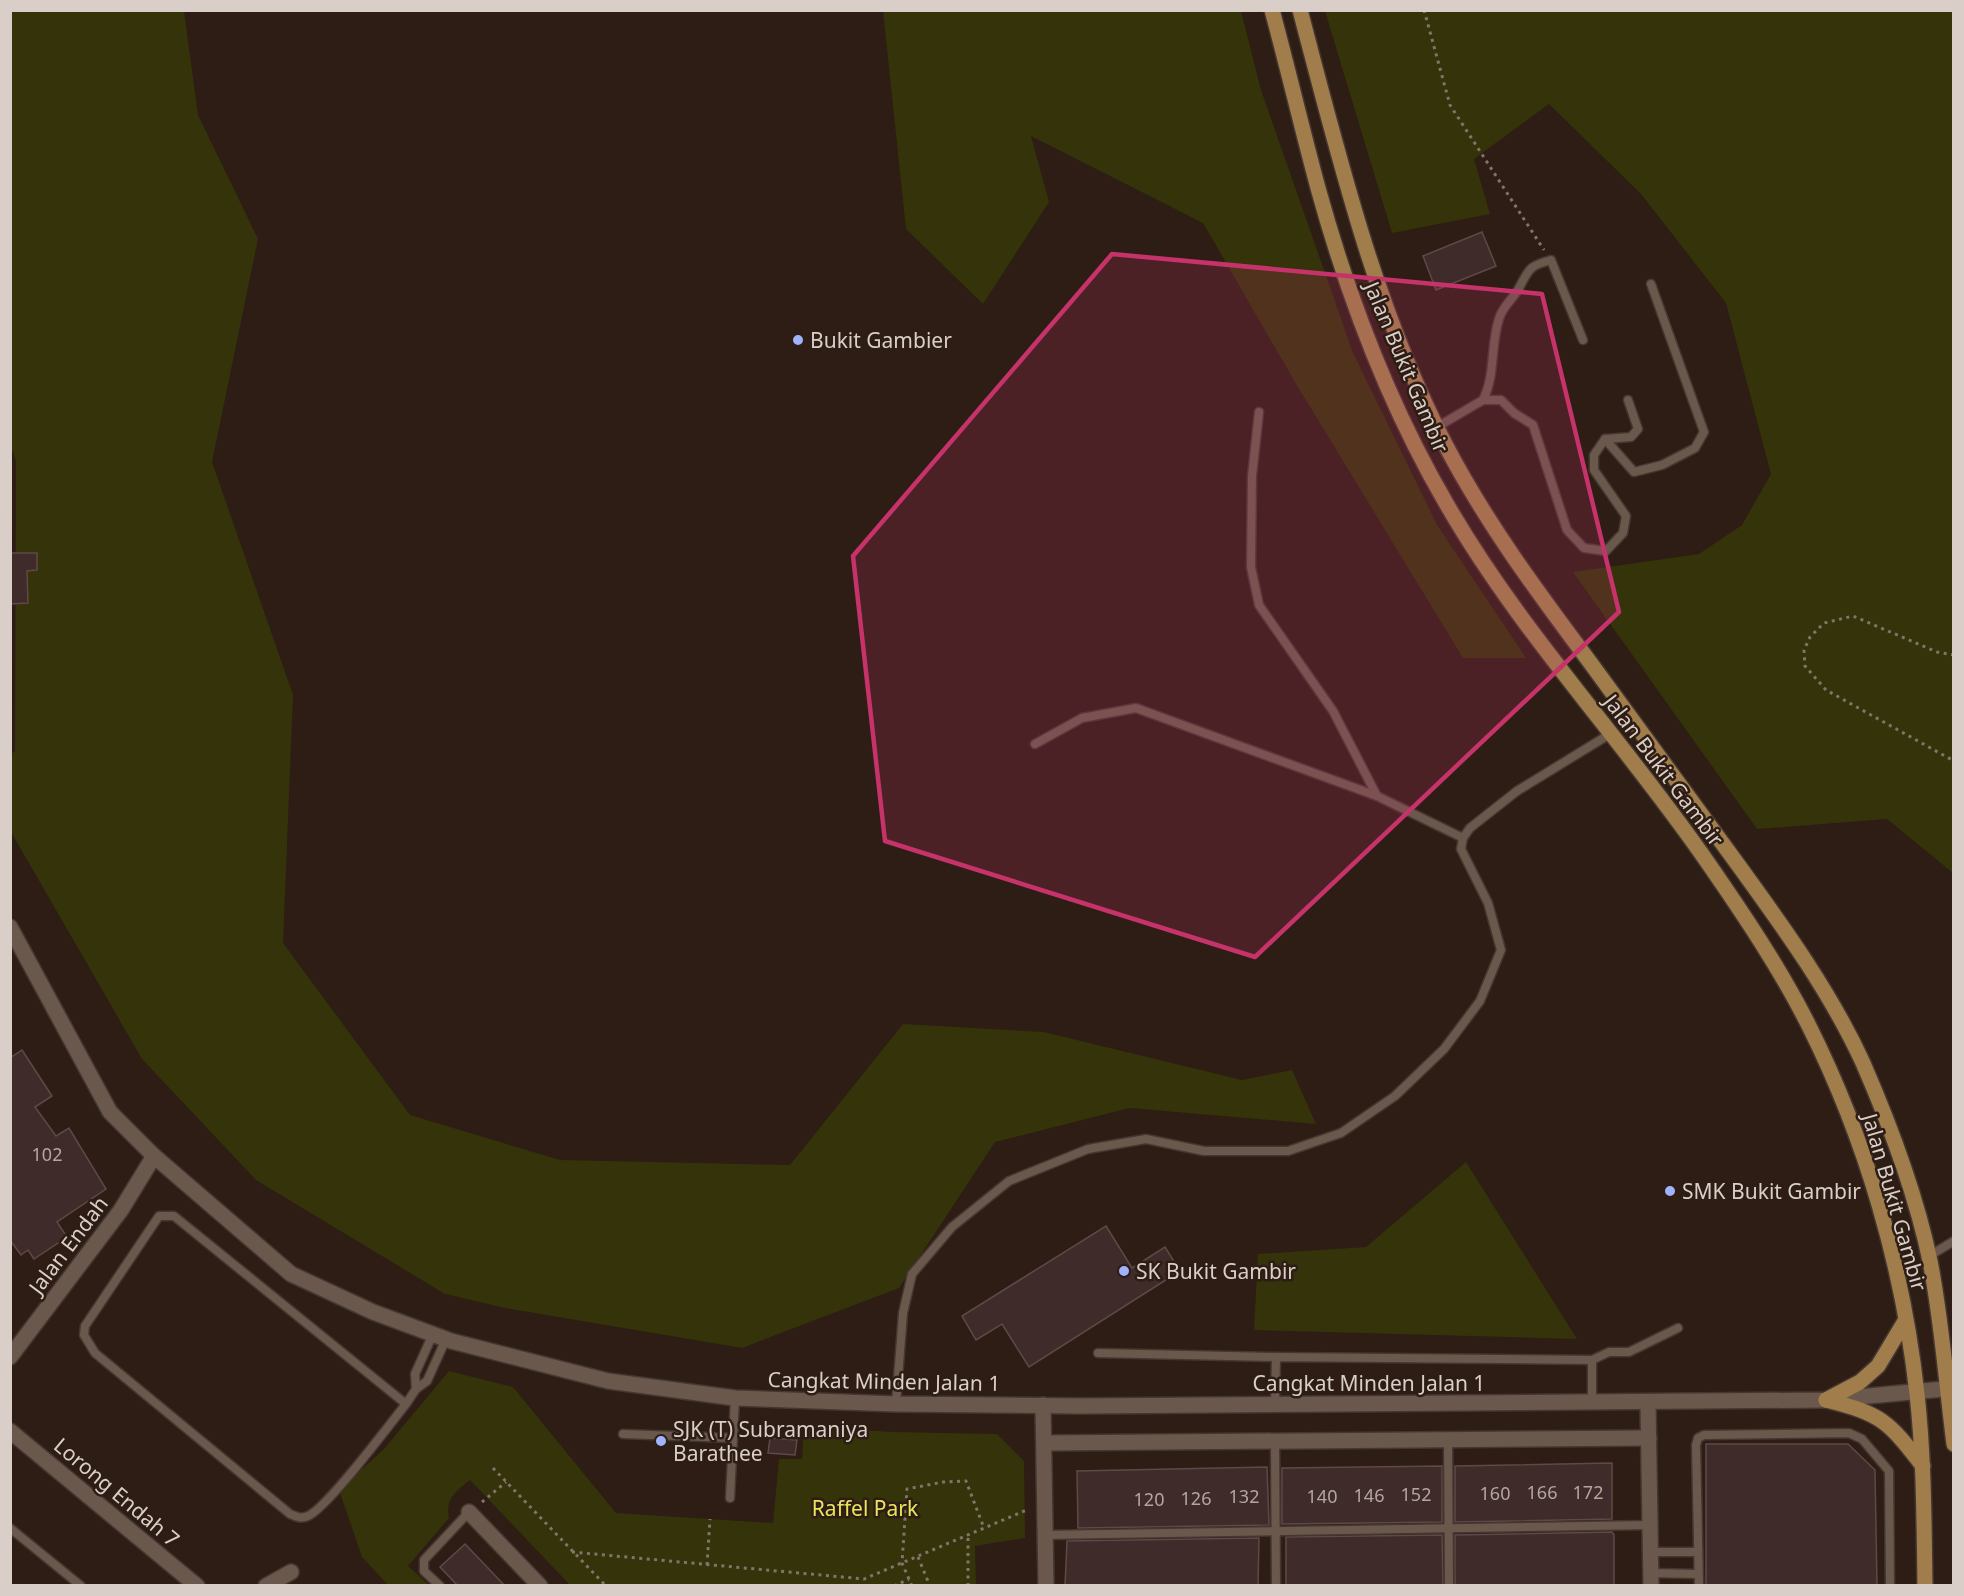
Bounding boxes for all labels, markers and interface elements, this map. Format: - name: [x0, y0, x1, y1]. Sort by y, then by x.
- street label: Jalan Bukit Gambir: [1358, 275, 1456, 457]
- place label: Bukit Gambier: [810, 326, 952, 354]
- marker: Bukit Gambier: [791, 333, 805, 347]
- street label: Jalan Bukit Gambir: [1596, 687, 1730, 852]
- street label: Jalan Bukit Gambir: [1856, 1108, 1934, 1294]
- house number: 102: [32, 1142, 62, 1166]
- place label: SMK Bukit Gambir: [1682, 1177, 1861, 1205]
- marker: SMK Bukit Gambir: [1663, 1184, 1677, 1198]
- street label: Jalan Endah: [21, 1190, 114, 1301]
- place label: SK Bukit Gambir: [1136, 1257, 1296, 1285]
- marker: SK Bukit Gambir: [1117, 1264, 1131, 1278]
- street label: Cangkat Minden Jalan 1: [767, 1365, 1001, 1397]
- street label: Cangkat Minden Jalan 1: [1253, 1369, 1485, 1397]
- place label: SJK (T) Subramaniya Barathee: [673, 1415, 868, 1467]
- street label: Lorong Endah 7: [48, 1431, 186, 1553]
- marker: SJK (T) Subramaniya Barathee: [654, 1434, 668, 1448]
- house number: 166: [1527, 1480, 1557, 1504]
- house number: 172: [1573, 1480, 1603, 1504]
- house number: 160: [1480, 1481, 1510, 1505]
- house number: 152: [1401, 1482, 1431, 1506]
- house number: 146: [1354, 1483, 1384, 1507]
- house number: 132: [1229, 1484, 1259, 1508]
- house number: 140: [1307, 1484, 1337, 1508]
- house number: 126: [1181, 1486, 1211, 1510]
- house number: 120: [1134, 1487, 1164, 1511]
- park label: Raffel Park: [812, 1494, 919, 1522]

